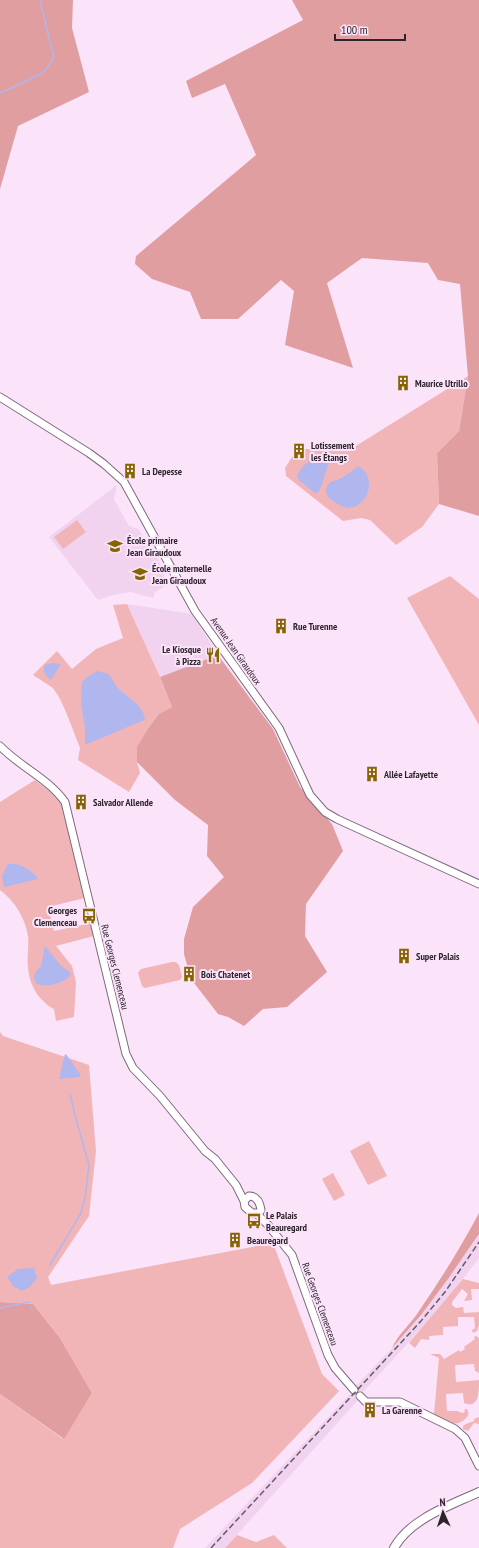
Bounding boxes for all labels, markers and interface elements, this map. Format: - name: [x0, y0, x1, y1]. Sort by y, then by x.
- scale bar: [335, 16, 405, 42]
- text: 100 m: [341, 22, 368, 37]
- building icon: Maurice Utrillo: [394, 374, 412, 392]
- place label: Maurice Utrillo: [415, 377, 468, 390]
- place label: Lotissement les Étangs: [311, 439, 354, 464]
- building icon: Lotissement les Étangs: [290, 442, 308, 460]
- building icon: La Depesse: [121, 462, 139, 480]
- place label: La Depesse: [142, 465, 182, 478]
- place label: École primaire Jean Giraudoux: [126, 534, 182, 559]
- school or university icon: École primaire Jean Giraudoux: [106, 537, 124, 555]
- place label: École maternelle Jean Giraudoux: [151, 562, 212, 587]
- school or university icon: École maternelle Jean Giraudoux: [131, 565, 149, 583]
- street label: Avenue Jean Giraudoux: [208, 615, 264, 687]
- building icon: Rue Turenne: [272, 617, 290, 635]
- place label: Rue Turenne: [293, 620, 337, 633]
- place label: Le Kiosque à Pizza: [162, 643, 201, 668]
- restaurant icon: Le Kiosque à Pizza: [204, 646, 222, 664]
- building icon: Allée Lafayette: [363, 765, 381, 783]
- place label: Allée Lafayette: [383, 768, 438, 781]
- building icon: Salvador Allende: [72, 793, 90, 811]
- place label: Salvador Allende: [93, 796, 153, 809]
- place label: Georges Clemenceau: [34, 904, 78, 929]
- bus stop icon: Georges Clemenceau: [80, 907, 98, 925]
- street label: Rue Georges Clemenceau: [98, 923, 132, 1011]
- building icon: Super Palais: [395, 947, 413, 965]
- place label: Super Palais: [416, 950, 460, 963]
- building icon: Bois Chatenet: [180, 965, 198, 983]
- place label: Bois Chatenet: [201, 968, 250, 981]
- place label: Le Palais Beauregard: [266, 1209, 307, 1234]
- bus stop icon: Le Palais Beauregard: [245, 1212, 263, 1230]
- building icon: Beauregard: [226, 1231, 244, 1249]
- place label: Beauregard: [247, 1234, 288, 1247]
- street label: Rue Georges Clemenceau: [299, 1261, 341, 1347]
- building icon: La Garenne: [361, 1401, 379, 1419]
- place label: La Garenne: [382, 1404, 422, 1417]
- north arrow: [423, 1492, 463, 1532]
- text: N: [439, 1495, 446, 1509]

